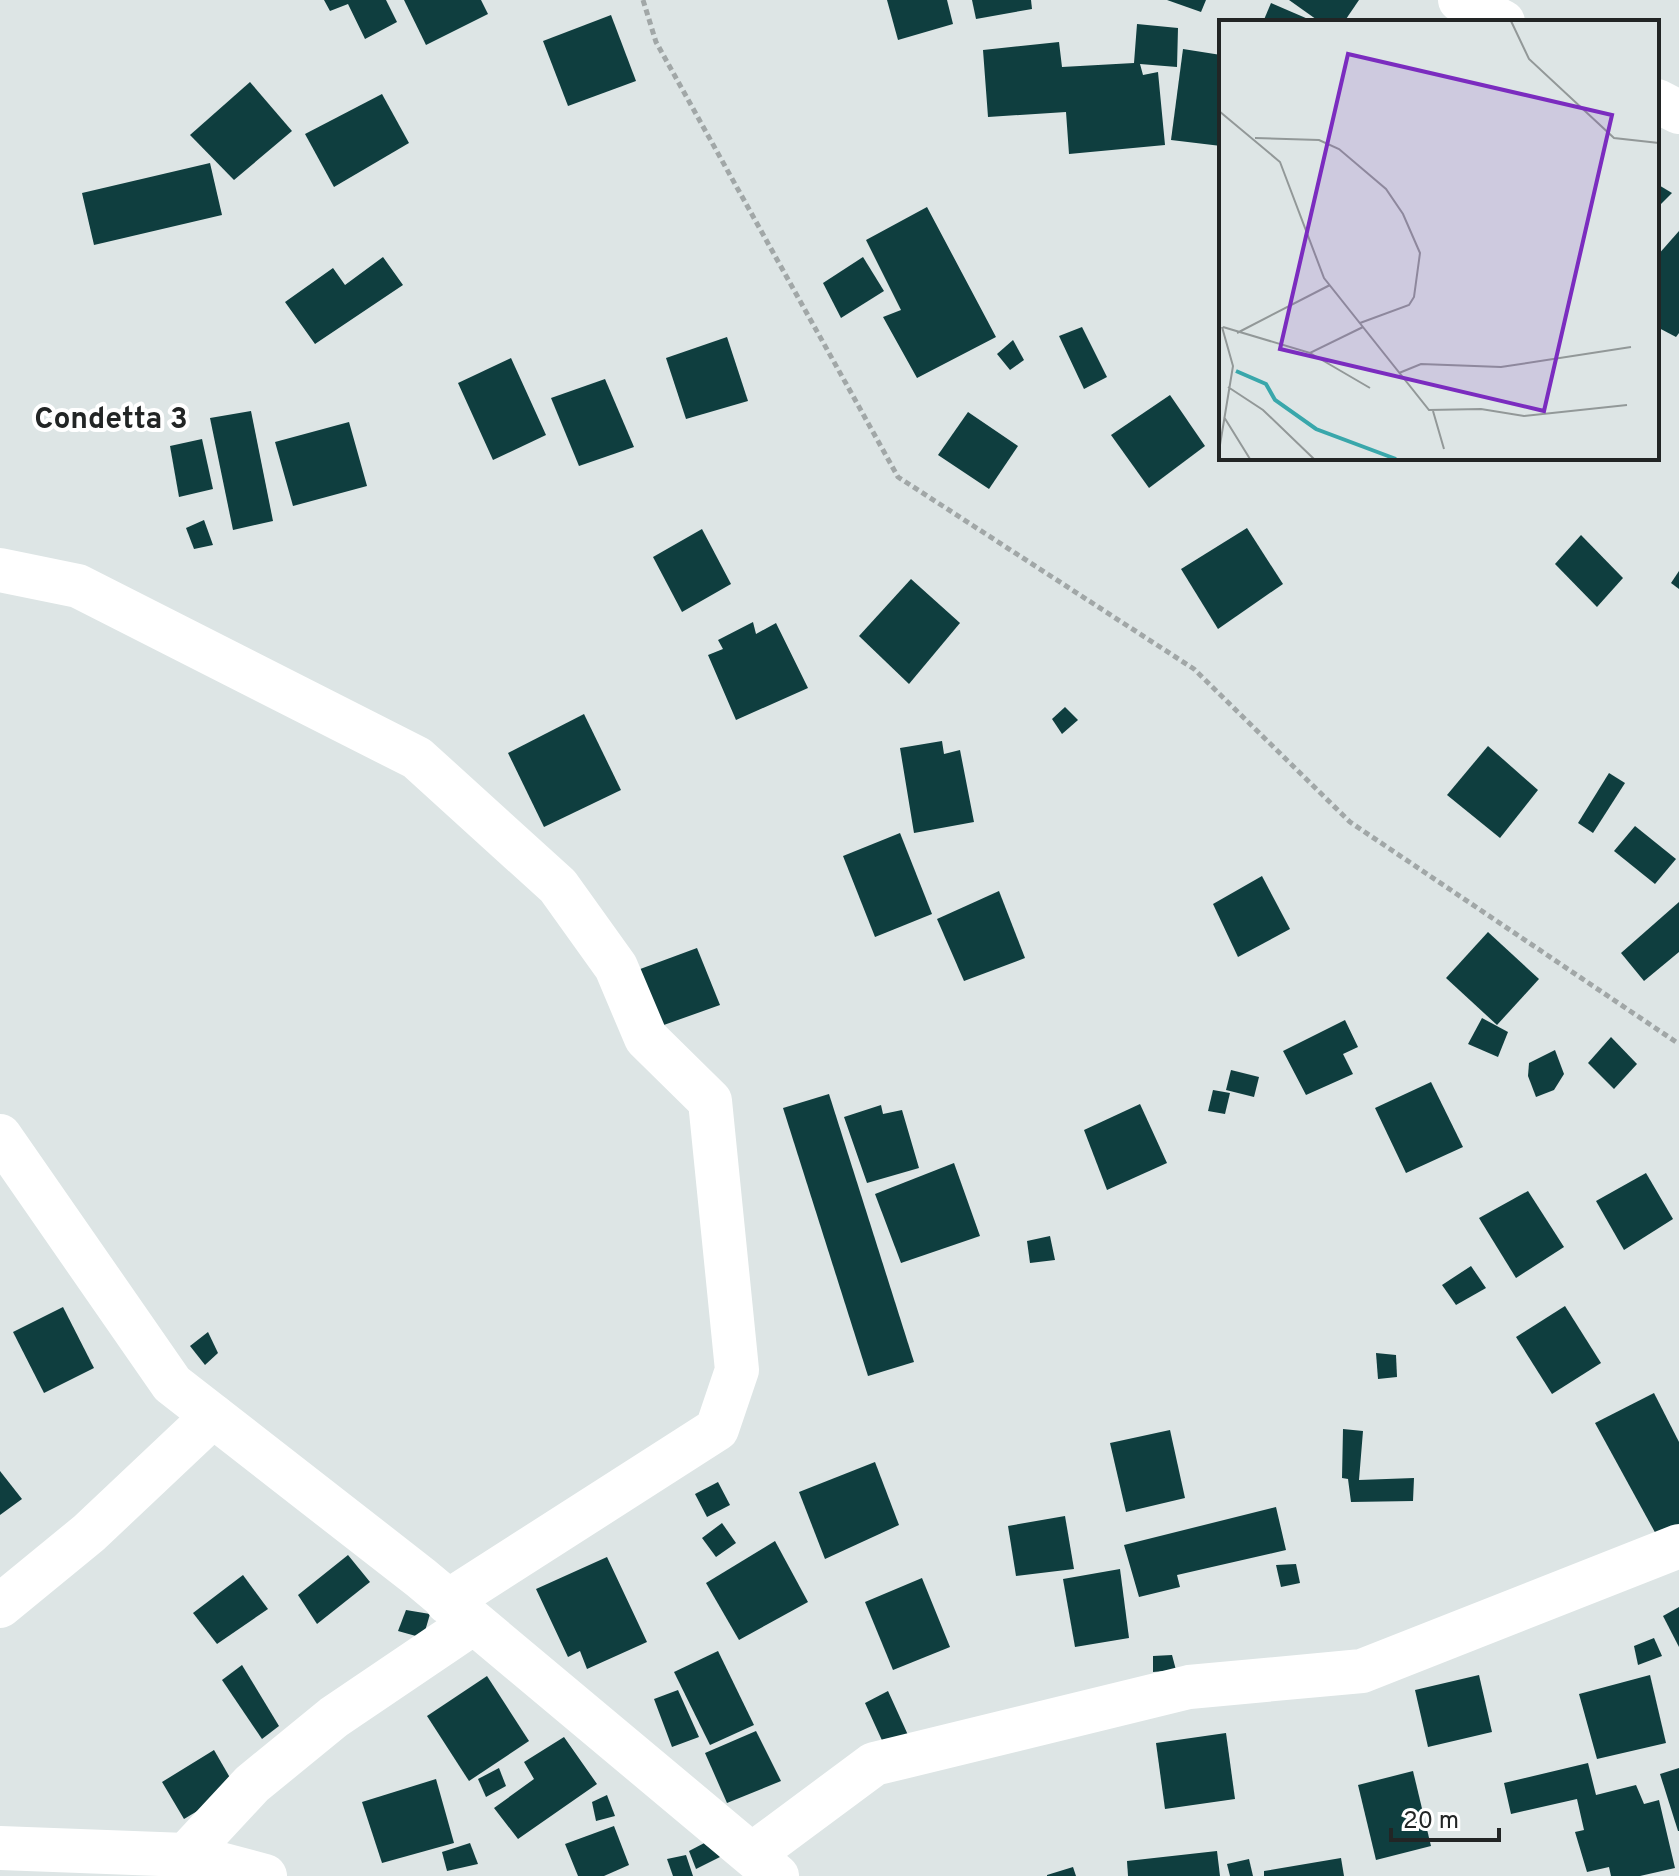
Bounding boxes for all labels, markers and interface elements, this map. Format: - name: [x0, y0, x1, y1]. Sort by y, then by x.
- inset map: [1219, 20, 1659, 460]
- district label: Сondetta 3: [34, 402, 188, 439]
- scale bar: [1391, 1792, 1499, 1842]
- text: 20 m: [1403, 1807, 1459, 1837]

